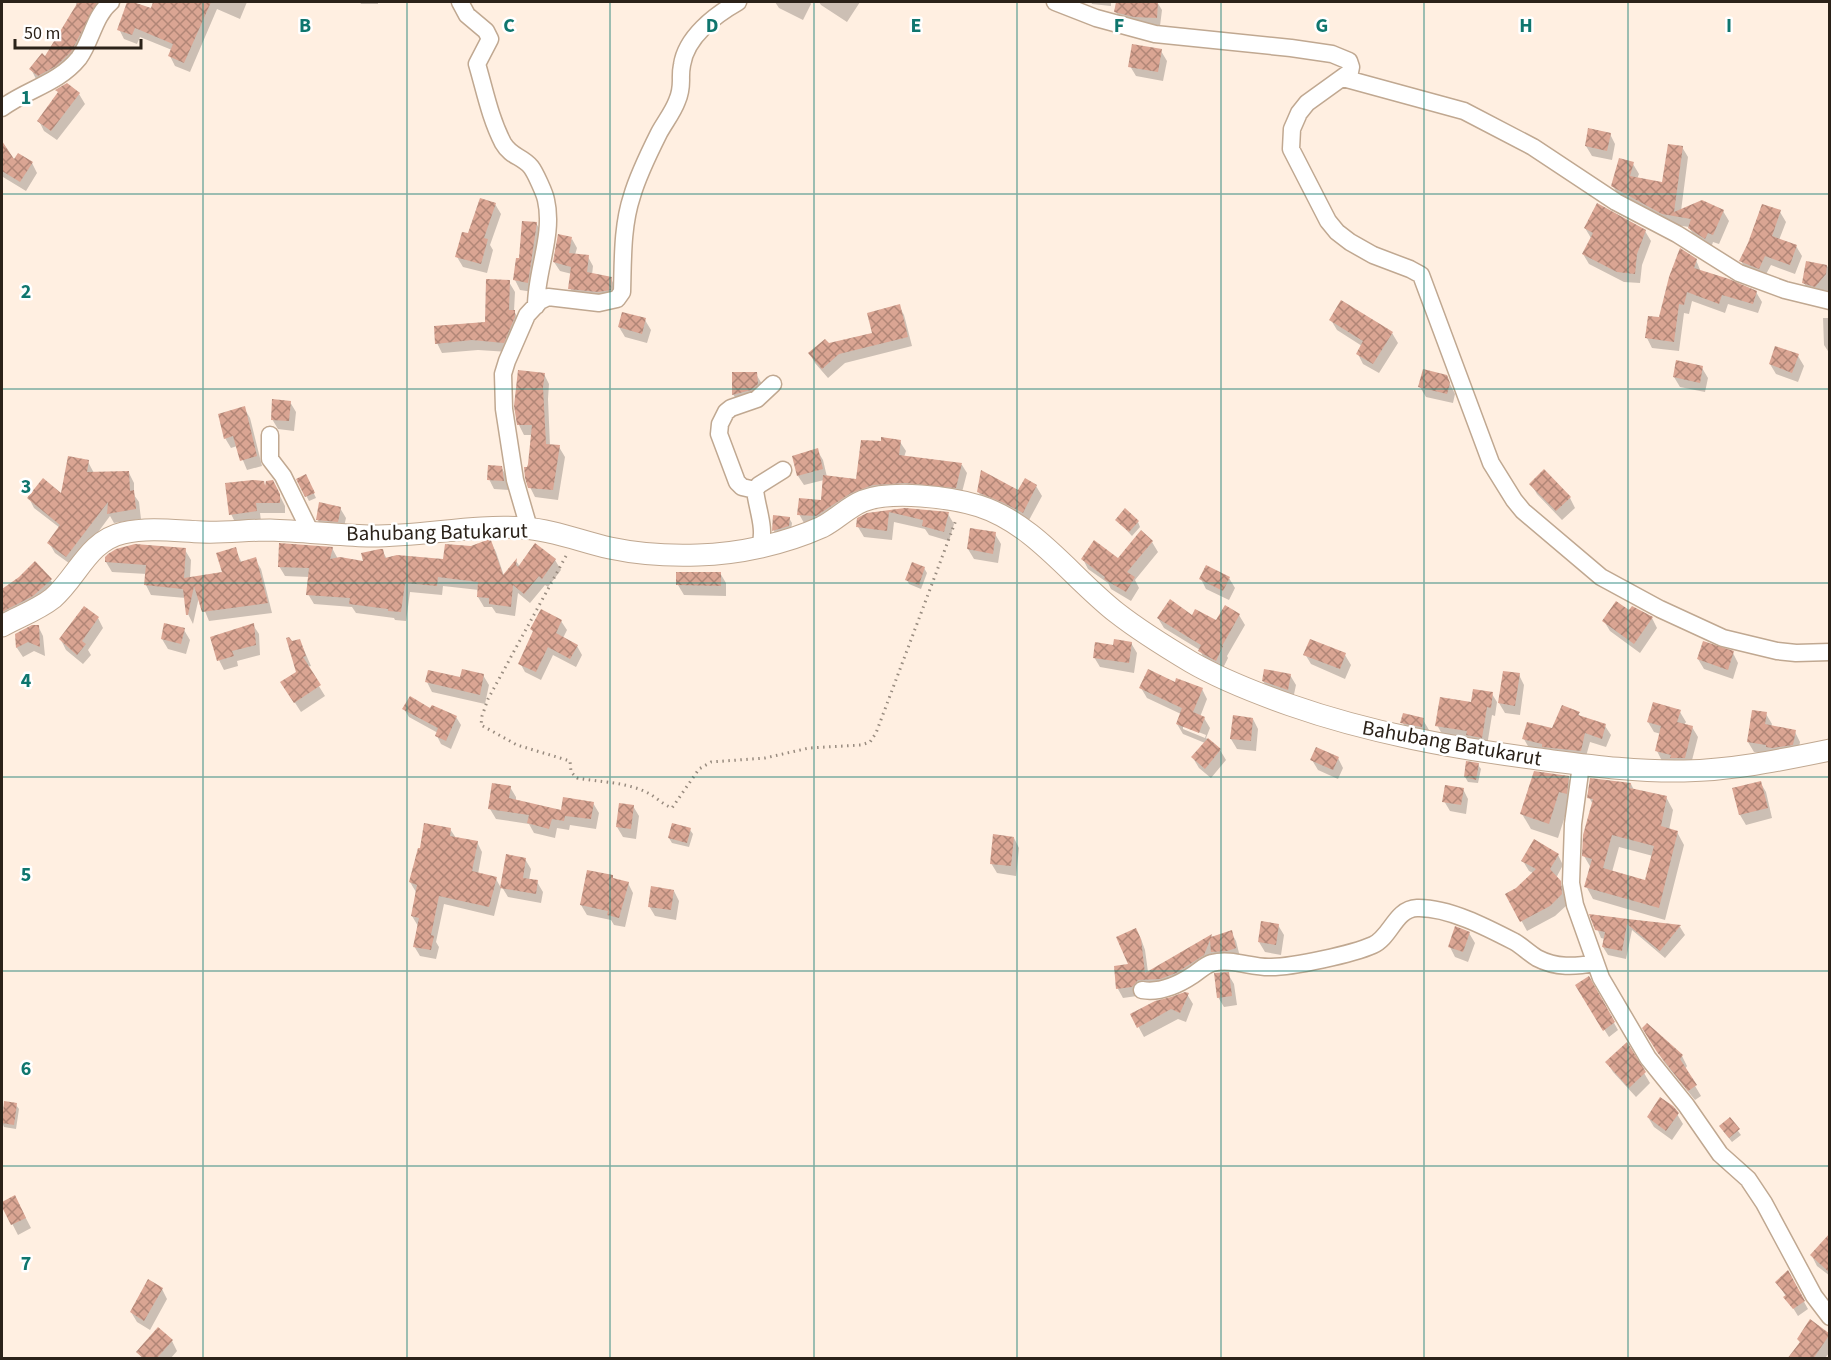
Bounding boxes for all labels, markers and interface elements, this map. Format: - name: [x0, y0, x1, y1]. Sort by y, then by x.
- scale bar: [15, 12, 141, 50]
- text: B: [299, 12, 311, 40]
- text: C: [503, 12, 515, 40]
- text: D: [706, 12, 718, 40]
- text: E: [911, 12, 921, 40]
- text: F: [1114, 12, 1124, 40]
- text: G: [1316, 12, 1328, 40]
- text: H: [1519, 12, 1533, 40]
- text: I: [1726, 12, 1732, 40]
- text: 50 m: [24, 21, 60, 46]
- text: 1: [21, 84, 31, 112]
- text: 2: [21, 278, 31, 306]
- text: 3: [21, 473, 31, 501]
- street label: Bahubang Batukarut: [346, 515, 528, 549]
- text: 4: [21, 667, 32, 695]
- street label: Bahubang Batukarut: [1360, 712, 1544, 774]
- text: 5: [21, 861, 31, 889]
- text: 6: [21, 1055, 31, 1083]
- text: 7: [21, 1250, 31, 1278]

